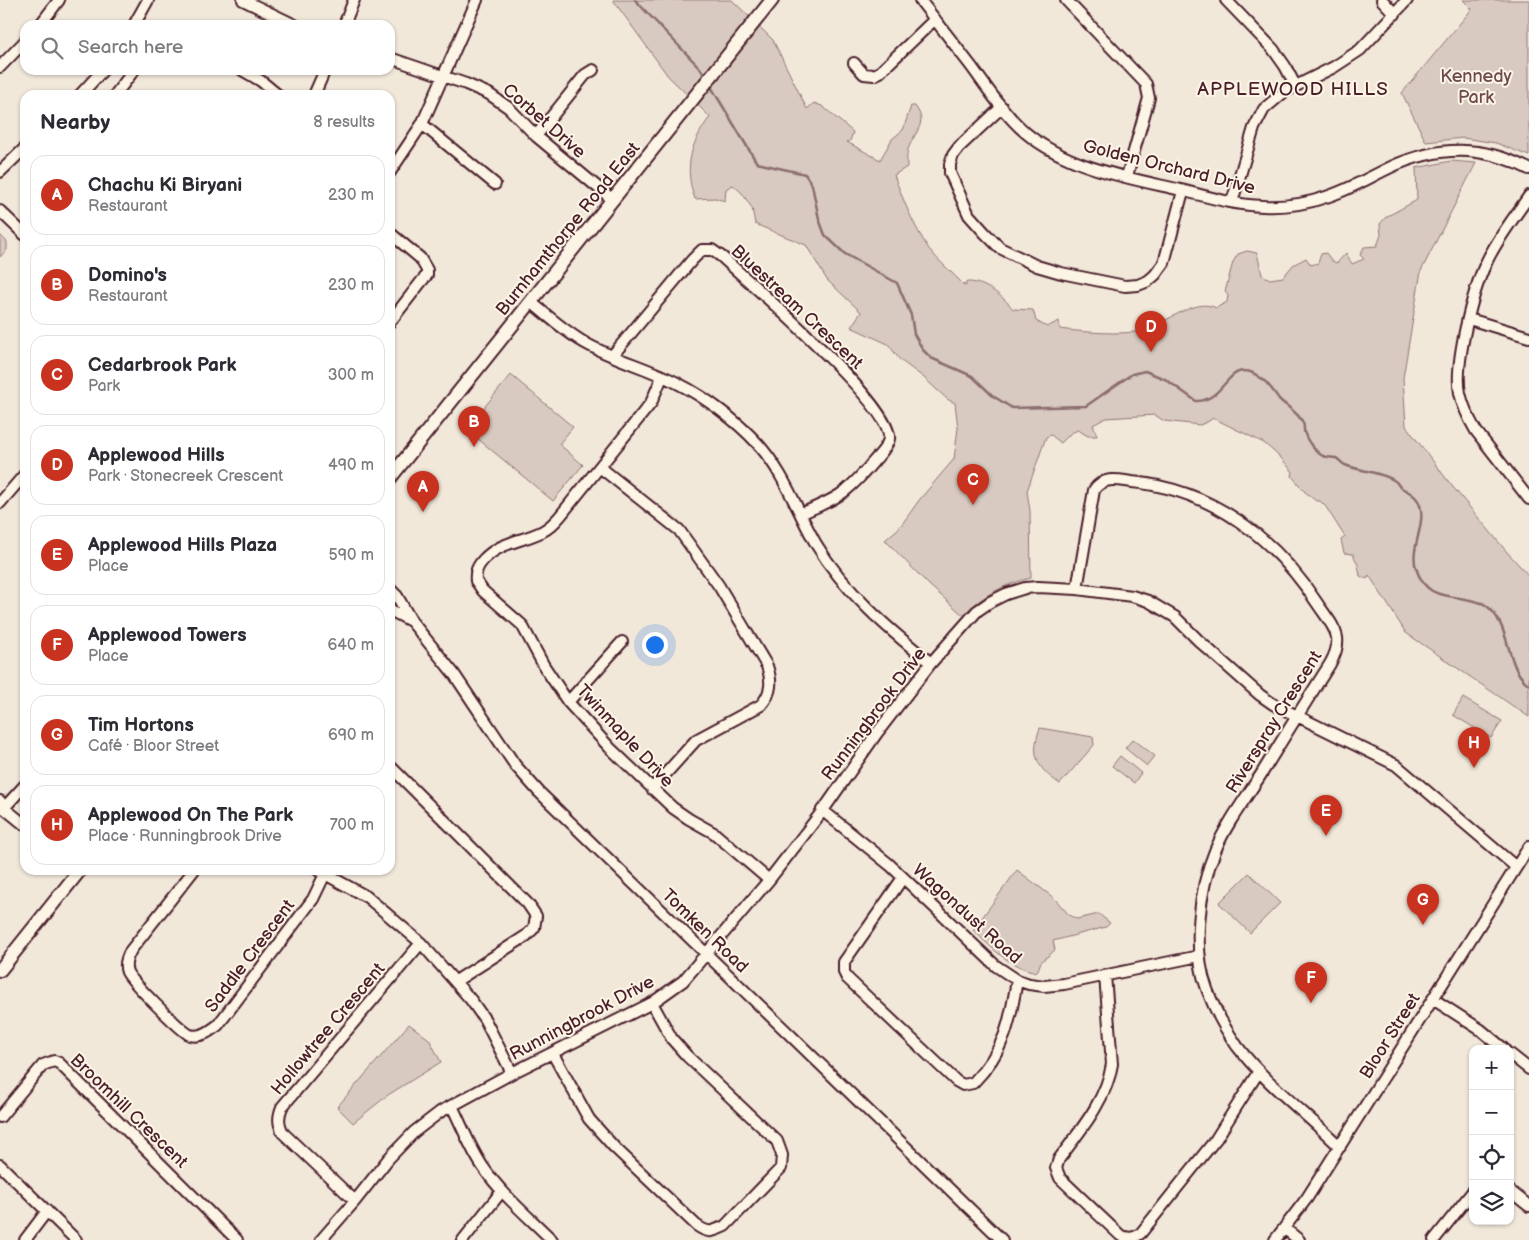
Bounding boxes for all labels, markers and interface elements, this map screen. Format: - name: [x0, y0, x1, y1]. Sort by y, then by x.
- search box: [20, 20, 395, 75]
- icon: search: [38, 34, 66, 62]
- text: Search here: [78, 36, 183, 59]
- park label: Kennedy Park: [1440, 66, 1513, 108]
- district label: APPLEWOOD HILLS: [1197, 78, 1389, 101]
- street label: Corbet Drive: [498, 79, 590, 163]
- text: Nearby: [40, 110, 110, 135]
- text: 8 results: [313, 113, 375, 132]
- street label: Golden Orchard Drive: [1081, 135, 1258, 199]
- street label: Burnhamthorpe Road East: [492, 138, 645, 320]
- text: Chachu Ki Biryani: [88, 174, 242, 197]
- text: A: [52, 186, 62, 205]
- text: 230 m: [328, 186, 374, 205]
- text: Restaurant: [88, 197, 168, 216]
- street label: Bluestream Crescent: [727, 240, 868, 374]
- text: Domino's: [88, 264, 167, 287]
- text: B: [51, 276, 63, 295]
- text: 230 m: [328, 276, 374, 295]
- text: Restaurant: [88, 287, 168, 306]
- pin: D: [1135, 311, 1167, 352]
- text: Cedarbrook Park: [88, 354, 237, 377]
- text: C: [51, 366, 63, 385]
- text: 300 m: [328, 366, 374, 385]
- text: Park: [88, 377, 120, 396]
- pin: B: [458, 406, 490, 447]
- text: Applewood Hills: [88, 444, 225, 467]
- text: D: [51, 456, 63, 475]
- text: 490 m: [328, 456, 374, 475]
- pin: C: [957, 464, 989, 505]
- text: Park · Stonecreek Crescent: [88, 467, 283, 486]
- pin: A: [407, 471, 439, 512]
- text: Applewood Hills Plaza: [88, 534, 277, 557]
- text: E: [52, 546, 62, 565]
- text: 590 m: [329, 546, 374, 565]
- text: Place: [88, 557, 129, 576]
- text: Applewood Towers: [88, 624, 247, 647]
- your location: [642, 632, 668, 658]
- text: F: [52, 636, 62, 655]
- text: 640 m: [328, 636, 374, 655]
- street label: Runningbrook Drive: [817, 643, 931, 784]
- text: Place: [88, 647, 129, 666]
- street label: Riverspray Crescent: [1222, 647, 1327, 797]
- street label: Twinmaple Drive: [572, 680, 678, 792]
- text: Tim Hortons: [88, 714, 194, 737]
- text: G: [51, 726, 63, 745]
- text: 690 m: [328, 726, 374, 745]
- pin: H: [1458, 727, 1490, 768]
- text: Café · Bloor Street: [88, 737, 219, 756]
- pin: E: [1310, 795, 1342, 836]
- text: Applewood On The Park: [88, 804, 293, 827]
- text: H: [51, 816, 63, 835]
- text: 700 m: [330, 816, 374, 835]
- text: Place · Runningbrook Drive: [88, 827, 282, 846]
- street label: Wagondust Road: [908, 860, 1026, 968]
- pin: G: [1407, 884, 1439, 925]
- street label: Tomken Road: [658, 885, 752, 977]
- street label: Saddle Crescent: [201, 895, 299, 1016]
- street label: Hollowtree Crescent: [267, 958, 390, 1099]
- pin: F: [1295, 962, 1327, 1003]
- street label: Runningbrook Drive: [506, 971, 658, 1065]
- street label: Bloor Street: [1355, 989, 1425, 1083]
- map controls: [1469, 1045, 1514, 1225]
- button: +: [1469, 1045, 1514, 1090]
- street label: Broomhill Crescent: [66, 1050, 192, 1173]
- button: −: [1469, 1090, 1514, 1135]
- button: locate: [1469, 1135, 1514, 1180]
- button: layers: [1469, 1180, 1514, 1225]

